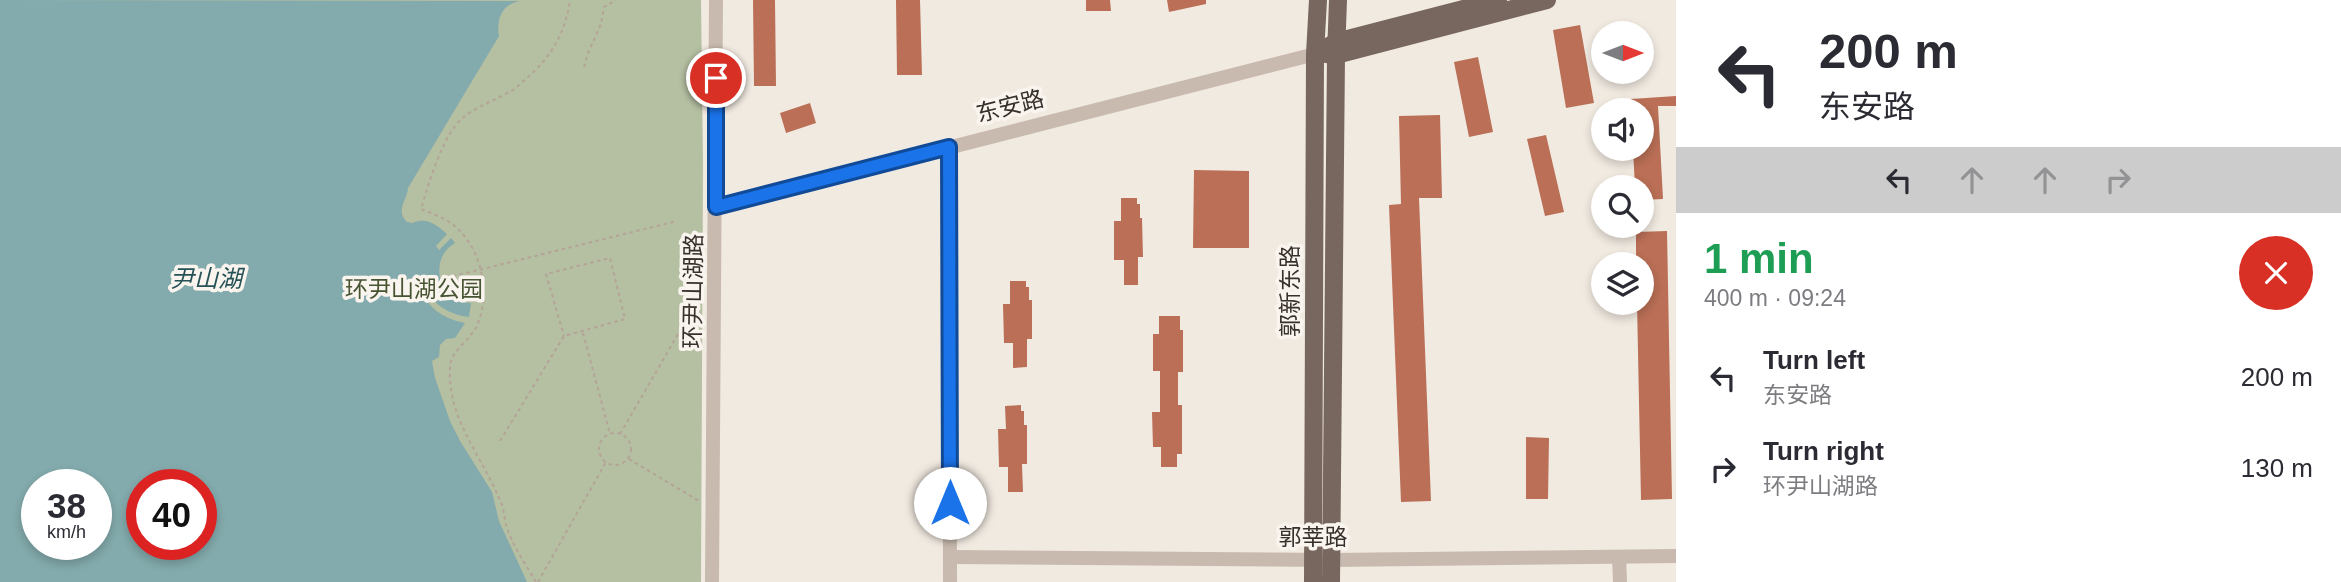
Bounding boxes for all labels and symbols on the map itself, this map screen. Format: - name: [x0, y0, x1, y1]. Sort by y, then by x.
- north arrow: [1591, 21, 1654, 84]
- pin: [686, 48, 746, 108]
- street label: 东安路: [973, 85, 1047, 127]
- street label: 环尹山湖路: [679, 233, 707, 349]
- street label: 郭新东路: [1277, 245, 1303, 337]
- water label: 尹山湖: [170, 265, 246, 292]
- park label: 环尹山湖公园: [345, 276, 483, 302]
- position arrow: [913, 466, 987, 540]
- speed limit sign: 40: [126, 469, 217, 560]
- street label: 郭莘路: [1279, 524, 1348, 550]

